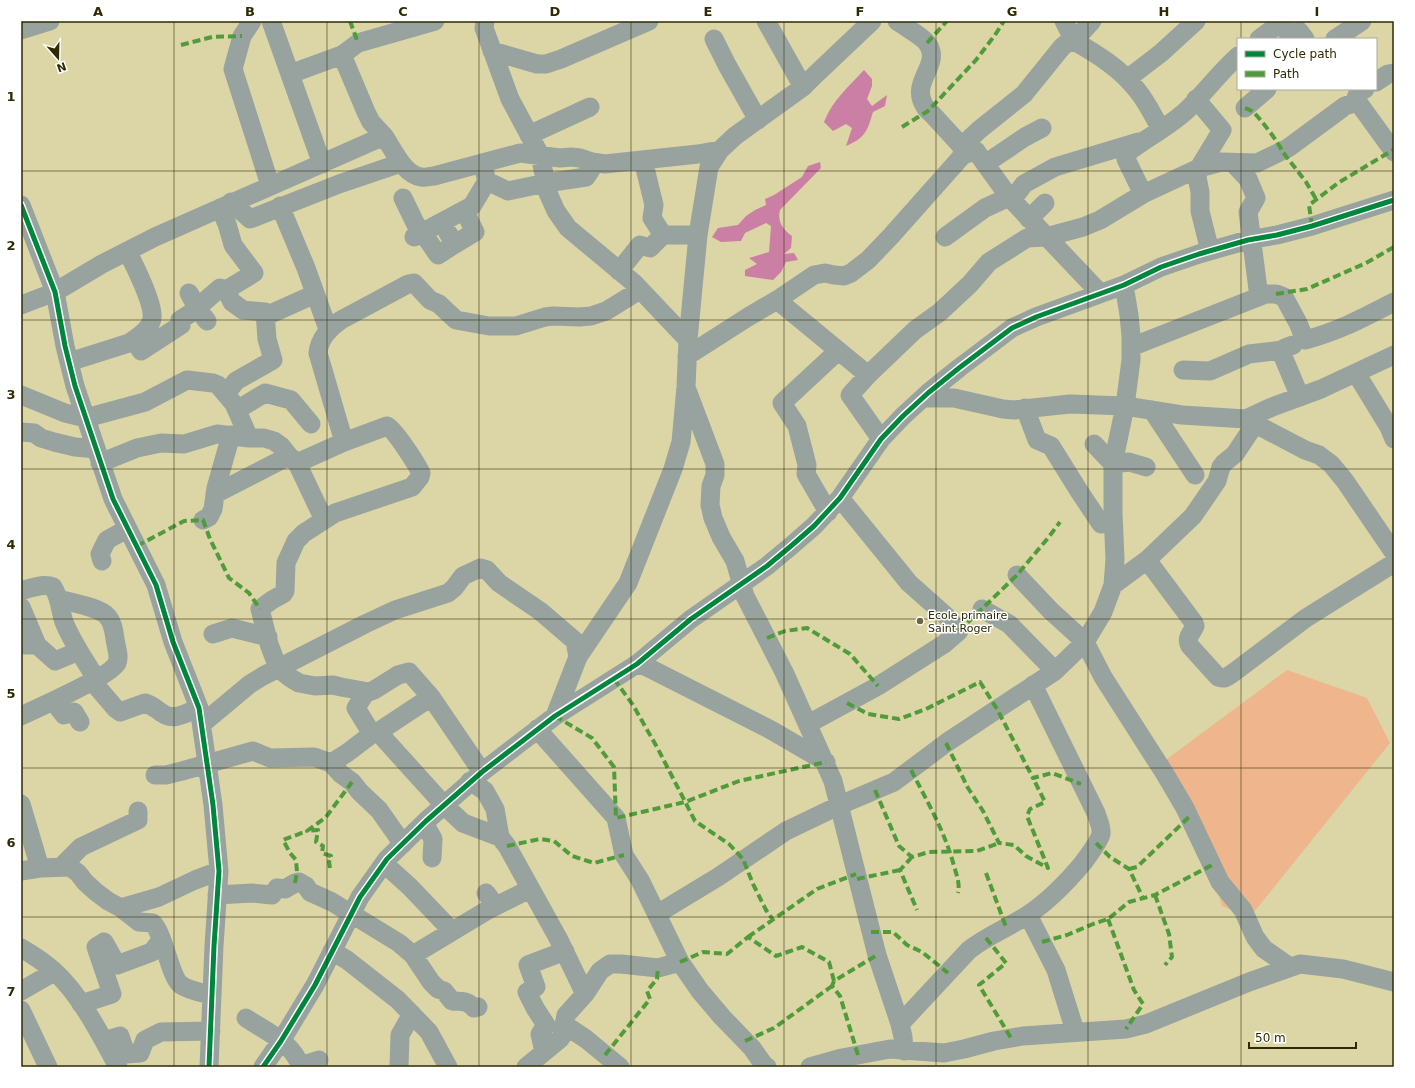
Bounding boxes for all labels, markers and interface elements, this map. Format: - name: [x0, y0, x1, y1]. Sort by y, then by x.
- text: A: [93, 4, 103, 19]
- text: B: [245, 4, 255, 19]
- text: C: [398, 4, 408, 19]
- text: D: [550, 4, 561, 19]
- text: E: [704, 4, 712, 19]
- text: F: [856, 4, 864, 19]
- text: G: [1007, 4, 1017, 19]
- text: H: [1159, 4, 1169, 19]
- text: I: [1315, 4, 1319, 19]
- north arrow: [38, 38, 78, 78]
- legend: [1237, 38, 1377, 90]
- text: Cycle path: [1273, 47, 1337, 61]
- text: N: [55, 59, 68, 75]
- text: Path: [1273, 67, 1299, 81]
- text: 1: [6, 89, 16, 104]
- text: 2: [6, 238, 16, 253]
- text: 3: [6, 387, 16, 402]
- text: 4: [6, 537, 16, 552]
- place label: Ecole primaire Saint Roger: [928, 609, 1007, 635]
- marker: Ecole primaire Saint Roger: [915, 616, 925, 626]
- text: 5: [6, 686, 16, 701]
- text: 6: [6, 835, 16, 850]
- text: 7: [6, 984, 16, 999]
- scale bar: [1249, 1024, 1356, 1050]
- text: 50 m: [1255, 1031, 1286, 1045]

